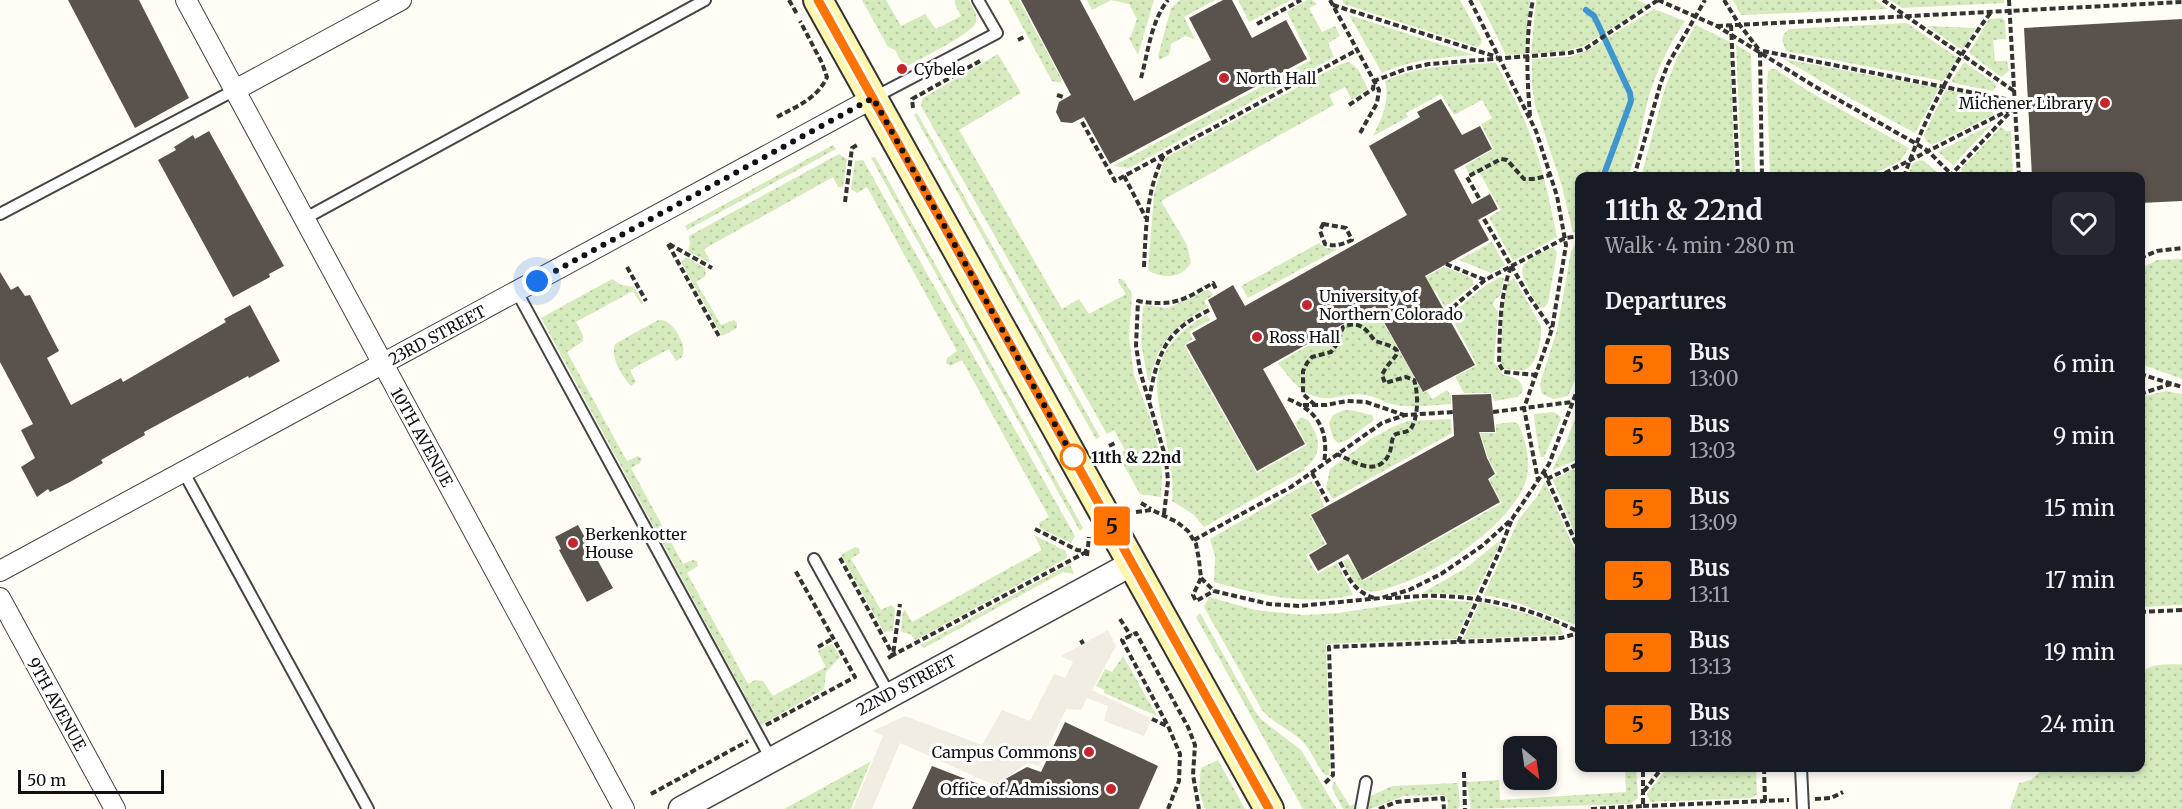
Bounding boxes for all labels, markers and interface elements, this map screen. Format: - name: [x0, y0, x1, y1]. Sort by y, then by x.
- place label: Cybele: [914, 59, 965, 79]
- marker: Cybele: [895, 62, 909, 76]
- place label: North Hall: [1236, 68, 1317, 88]
- marker: North Hall: [1217, 71, 1231, 85]
- place label: Michener Library: [1959, 93, 2094, 113]
- marker: Michener Library: [2098, 96, 2112, 110]
- text: 11th & 22nd: [1605, 192, 1763, 228]
- button: heart: [2052, 192, 2115, 255]
- text: Walk · 4 min · 280 m: [1605, 233, 1795, 258]
- your location: [522, 266, 552, 296]
- place label: University of Northern Colorado: [1319, 286, 1463, 324]
- text: Departures: [1605, 287, 1727, 315]
- marker: University of Northern Colorado: [1300, 298, 1314, 312]
- street label: 23RD STREET: [385, 301, 489, 369]
- place label: Ross Hall: [1269, 327, 1340, 347]
- marker: Ross Hall: [1250, 330, 1264, 344]
- text: Bus: [1689, 338, 1730, 366]
- text: 6 min: [2053, 350, 2115, 378]
- text: 5: [1632, 351, 1644, 378]
- text: 13:00: [1689, 366, 1739, 391]
- street label: 10TH AVENUE: [387, 384, 458, 491]
- text: Bus: [1689, 410, 1730, 438]
- text: 9 min: [2053, 422, 2115, 450]
- text: 5: [1632, 423, 1644, 450]
- text: 13:03: [1689, 438, 1736, 463]
- marker: 11th & 22nd: [1060, 444, 1086, 470]
- place label: 11th & 22nd: [1091, 447, 1181, 467]
- text: Bus: [1689, 482, 1730, 510]
- text: 15 min: [2044, 494, 2115, 522]
- text: 5: [1632, 495, 1644, 522]
- line badge: 5: [1092, 506, 1132, 546]
- text: 13:09: [1689, 510, 1738, 535]
- text: 5: [1106, 513, 1118, 540]
- place label: Berkenkotter House: [585, 524, 687, 562]
- marker: Berkenkotter House: [566, 536, 580, 550]
- text: Bus: [1689, 554, 1730, 582]
- text: 17 min: [2045, 566, 2115, 594]
- text: 5: [1632, 567, 1644, 594]
- text: 13:11: [1689, 582, 1730, 607]
- text: Bus: [1689, 626, 1730, 654]
- text: 19 min: [2044, 638, 2115, 666]
- text: 5: [1632, 639, 1644, 666]
- street label: 22ND STREET: [853, 650, 959, 720]
- street label: 9TH AVENUE: [23, 654, 91, 755]
- text: 13:13: [1689, 654, 1732, 679]
- text: Bus: [1689, 698, 1730, 726]
- text: 24 min: [2040, 710, 2115, 738]
- text: 5: [1632, 711, 1644, 738]
- text: 13:18: [1689, 726, 1732, 751]
- north arrow: [1503, 736, 1557, 790]
- map controls: [1503, 736, 1557, 790]
- place label: Campus Commons: [932, 742, 1077, 762]
- marker: Campus Commons: [1082, 745, 1096, 759]
- scale bar: [18, 767, 164, 794]
- text: 50 m: [27, 770, 66, 790]
- place label: Office of Admissions: [940, 779, 1099, 799]
- marker: Office of Admissions: [1104, 782, 1118, 796]

